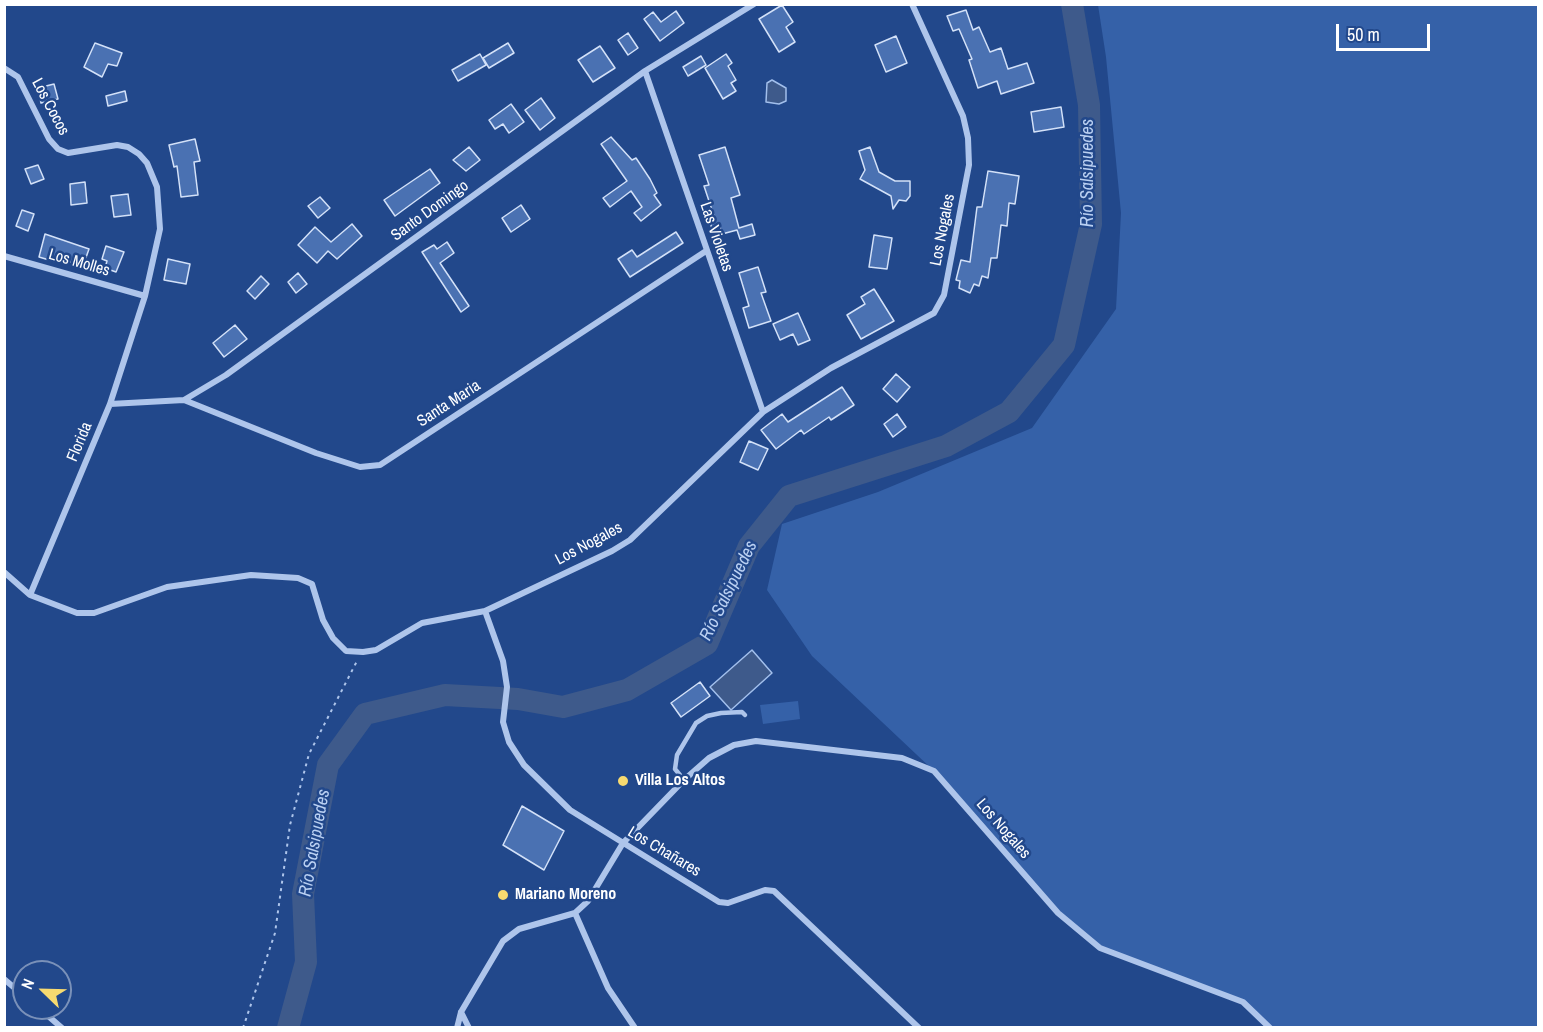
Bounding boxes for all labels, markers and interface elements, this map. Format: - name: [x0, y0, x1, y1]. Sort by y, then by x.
- scale bar: [1339, 12, 1434, 50]
- text: 50 m: [1347, 22, 1380, 47]
- street label: Los Cocos: [27, 75, 73, 139]
- water label: Río Salsipuedes: [1077, 119, 1099, 227]
- street label: Santo Domingo: [387, 176, 473, 246]
- street label: Los Nogales: [927, 192, 959, 268]
- street label: Las Violetas: [695, 200, 737, 274]
- street label: Los Molles: [46, 245, 112, 281]
- street label: Santa Maria: [414, 376, 484, 432]
- street label: Florida: [63, 419, 97, 465]
- street label: Los Nogales: [552, 518, 626, 570]
- water label: Río Salsipuedes: [696, 538, 762, 644]
- place label: Villa Los Altos: [635, 771, 725, 791]
- marker: Villa Los Altos: [616, 774, 630, 788]
- water label: Río Salsipuedes: [295, 788, 335, 898]
- street label: Los Nogales: [972, 795, 1034, 863]
- street label: Los Chañares: [624, 823, 704, 881]
- place label: Mariano Moreno: [515, 885, 616, 905]
- marker: Mariano Moreno: [496, 888, 510, 902]
- north arrow: [12, 960, 72, 1020]
- text: N: [15, 975, 39, 992]

